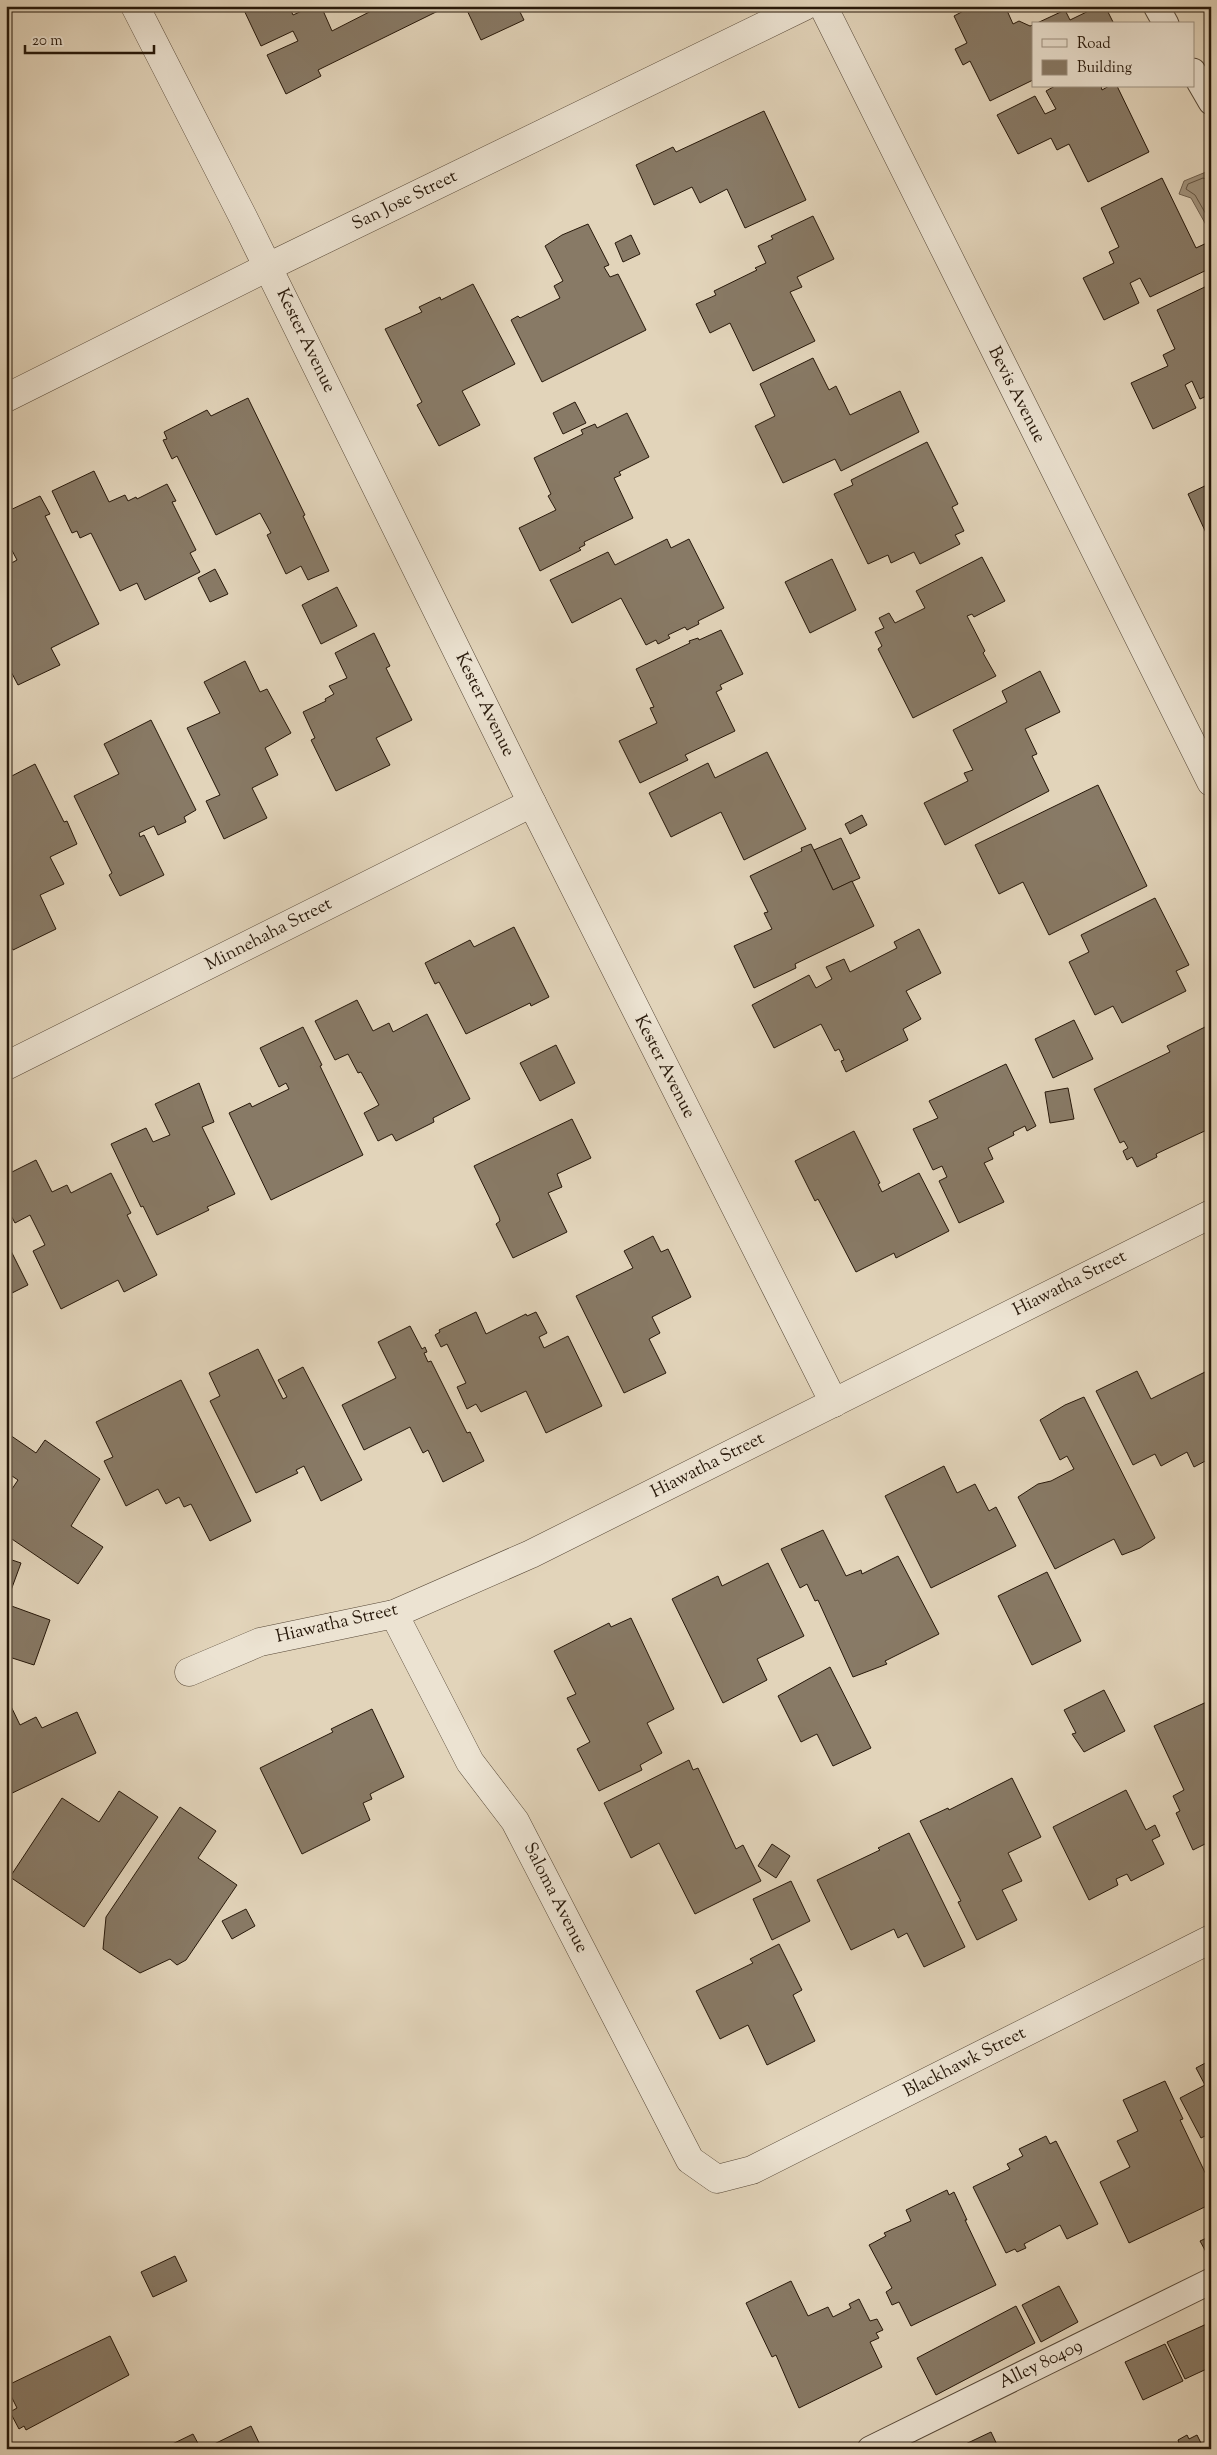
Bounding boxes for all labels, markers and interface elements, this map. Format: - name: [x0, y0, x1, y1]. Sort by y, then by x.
- scale bar: [25, 22, 154, 54]
- legend: [1032, 22, 1194, 88]
- text: 20 m: [32, 31, 63, 52]
- text: Road: [1077, 34, 1111, 55]
- text: Building: [1077, 58, 1132, 79]
- street label: San Jose Street: [348, 164, 462, 238]
- street label: Kester Avenue: [269, 285, 341, 397]
- street label: Bevis Avenue: [981, 342, 1051, 448]
- street label: Kester Avenue: [448, 649, 520, 761]
- street label: Minnehaha Street: [201, 892, 337, 978]
- street label: Kester Avenue: [627, 1011, 701, 1123]
- street label: Hiawatha Street: [1009, 1244, 1131, 1324]
- street label: Hiawatha Street: [647, 1426, 769, 1506]
- street label: Hiawatha Street: [274, 1597, 400, 1651]
- street label: Saloma Avenue: [516, 1838, 594, 1958]
- street label: Blackhawk Street: [899, 2021, 1031, 2105]
- street label: Alley 80409: [995, 2333, 1087, 2396]

